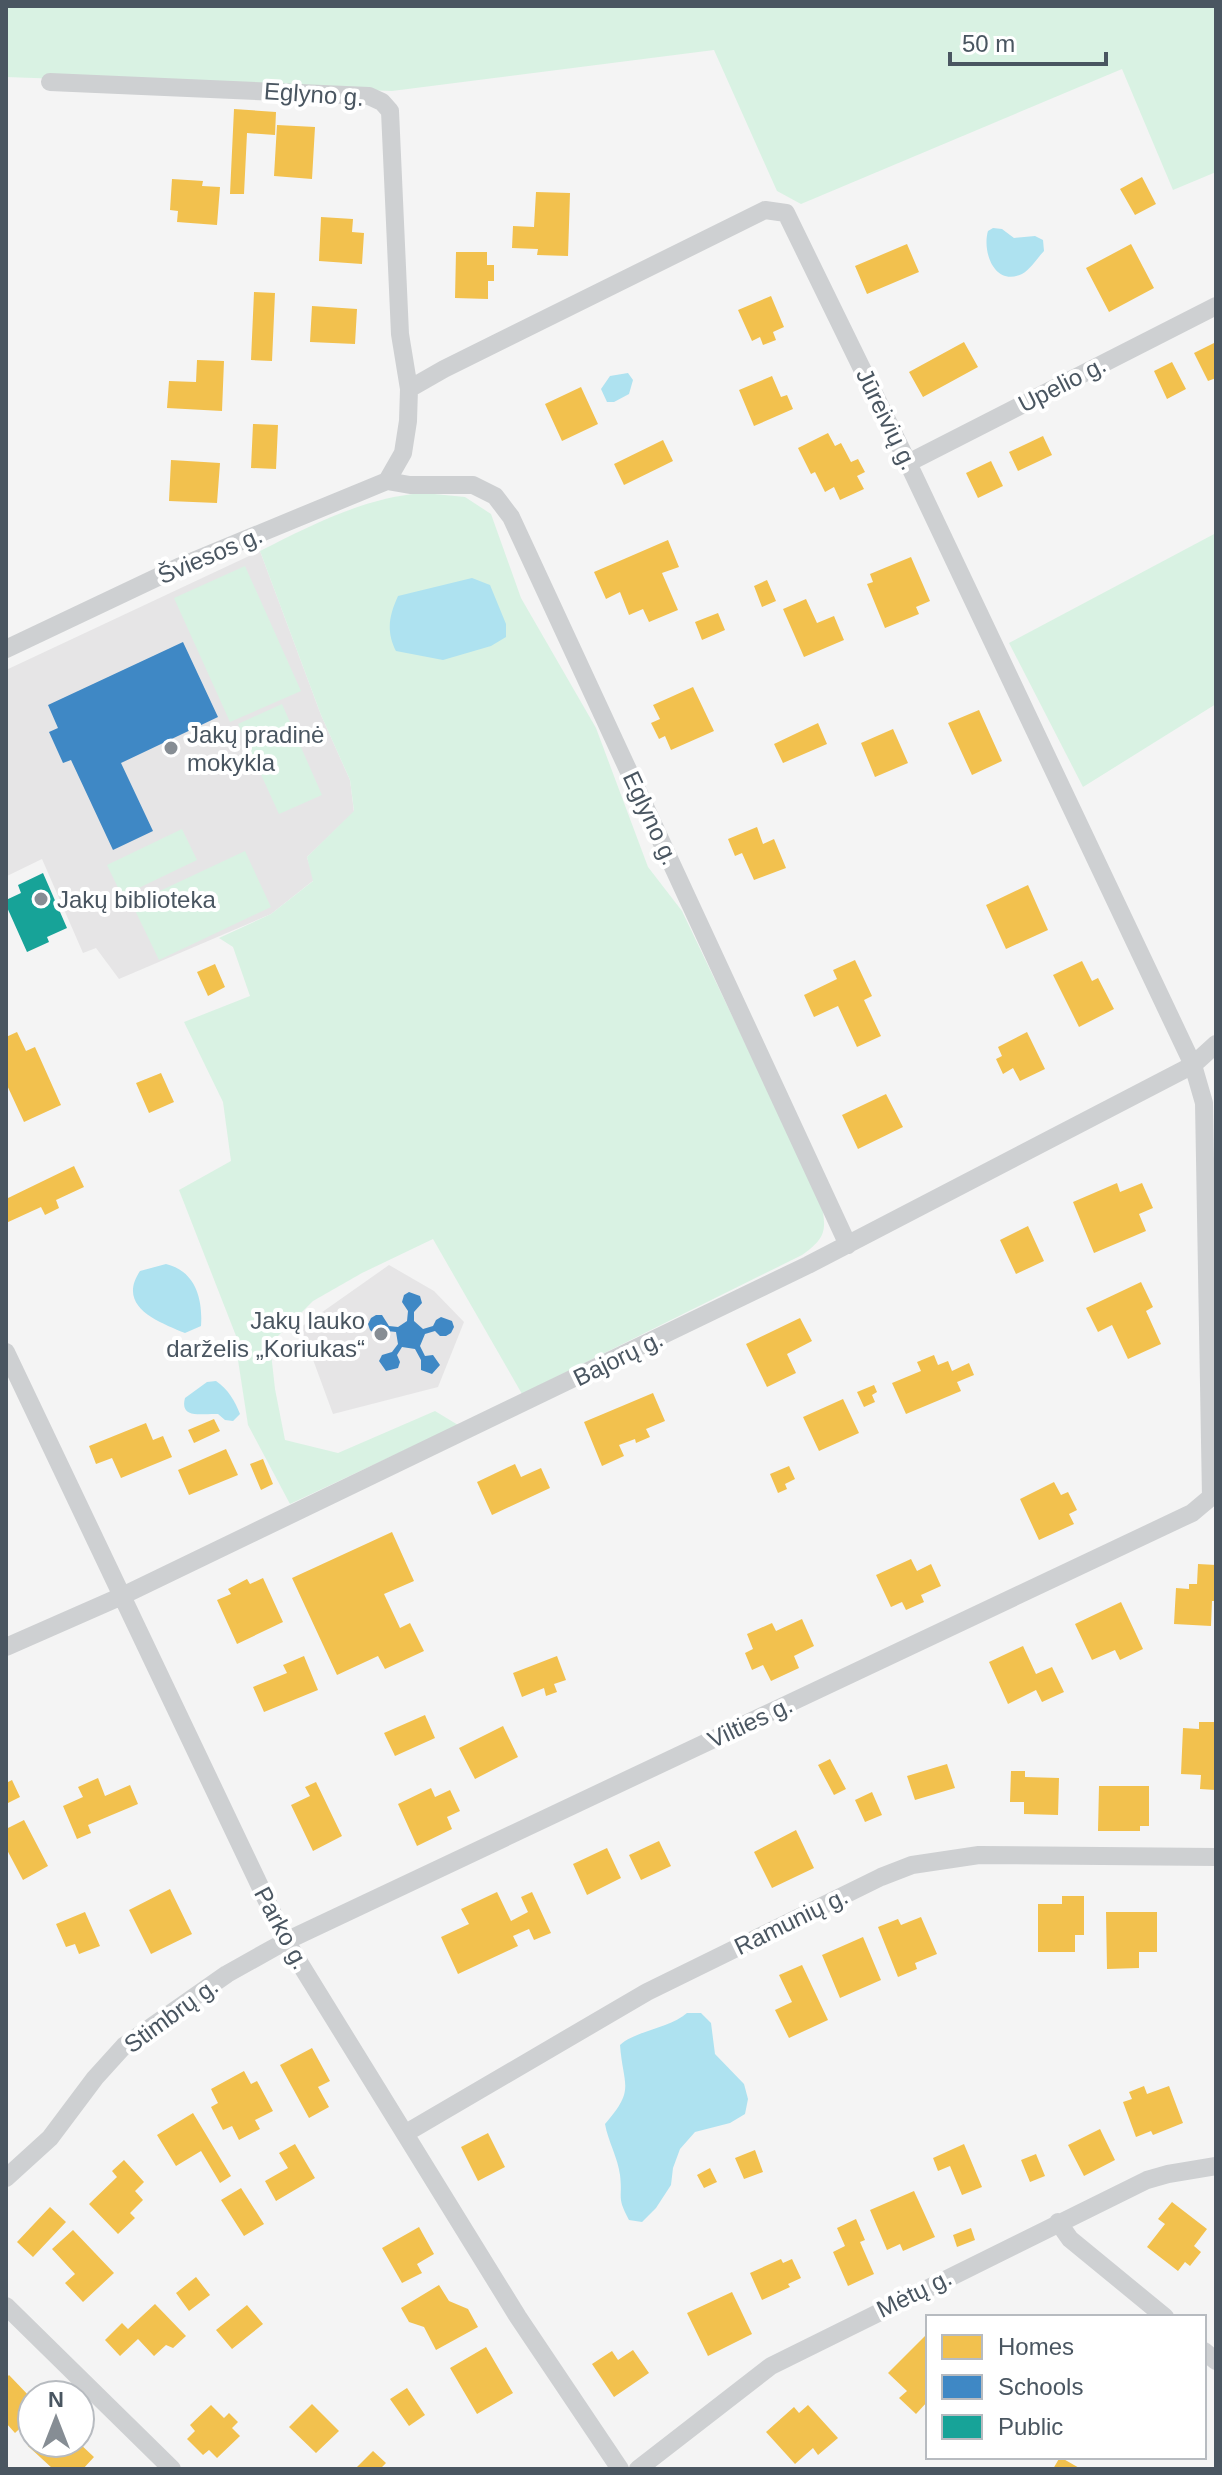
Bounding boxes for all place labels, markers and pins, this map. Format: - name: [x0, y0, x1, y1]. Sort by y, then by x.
- place label: Jakų pradinė mokykla: [187, 721, 324, 776]
- marker: Jakų pradinė mokykla: [162, 739, 180, 757]
- place label: Jakų biblioteka: [57, 886, 216, 913]
- marker: Jakų biblioteka: [32, 890, 50, 908]
- place label: Jakų lauko darželis „Koriukas“: [166, 1307, 365, 1362]
- marker: Jakų lauko darželis „Koriukas“: [372, 1325, 390, 1343]

